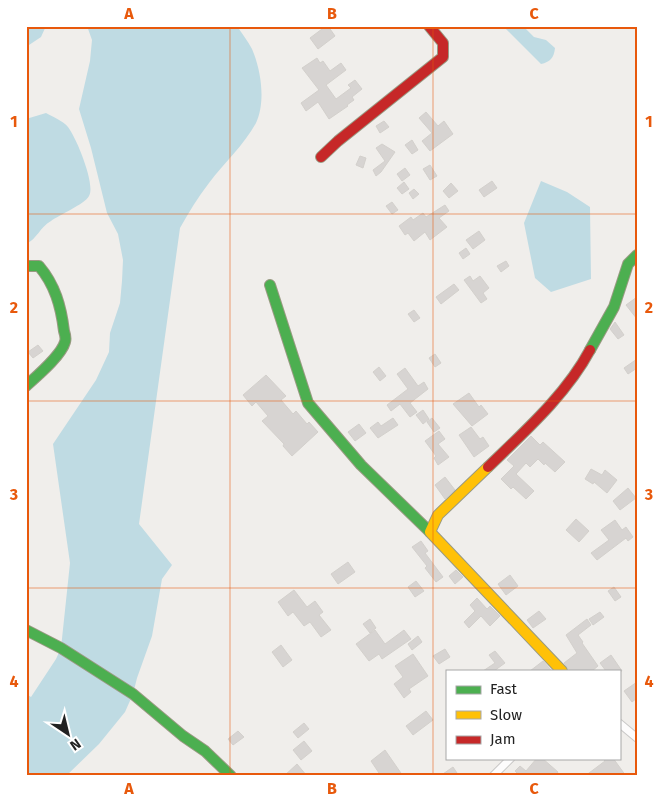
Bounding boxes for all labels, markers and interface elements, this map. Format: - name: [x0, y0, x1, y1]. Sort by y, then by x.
- text: A: [123, 4, 134, 23]
- text: B: [327, 4, 337, 23]
- text: C: [529, 4, 539, 23]
- text: 1: [10, 112, 18, 131]
- text: 1: [645, 112, 653, 131]
- text: 2: [10, 298, 18, 317]
- text: 2: [645, 298, 653, 317]
- text: 3: [9, 485, 18, 504]
- text: 3: [644, 485, 653, 504]
- legend: [446, 670, 620, 760]
- text: 4: [9, 672, 19, 691]
- text: 4: [644, 672, 654, 691]
- text: Fast: [490, 680, 517, 698]
- text: Slow: [490, 706, 522, 724]
- north arrow: [42, 710, 92, 760]
- text: Jam: [490, 730, 516, 748]
- text: N: [66, 735, 84, 754]
- text: A: [123, 779, 134, 798]
- text: B: [327, 779, 337, 798]
- text: C: [529, 779, 539, 798]

